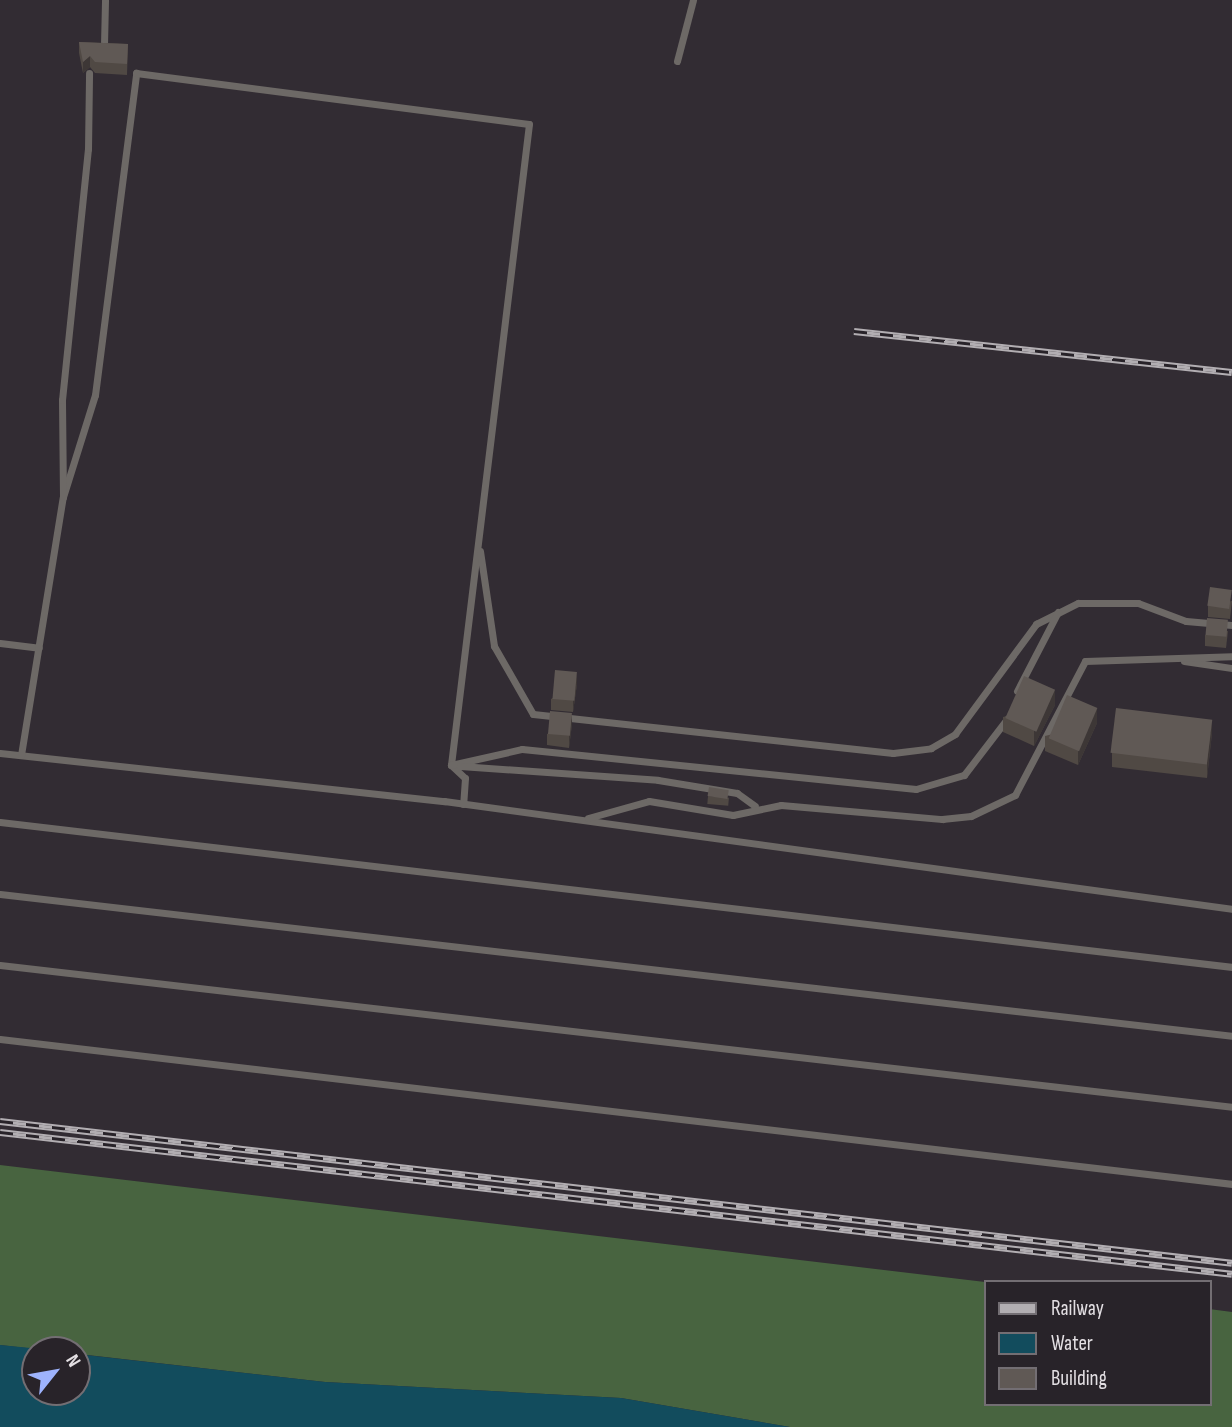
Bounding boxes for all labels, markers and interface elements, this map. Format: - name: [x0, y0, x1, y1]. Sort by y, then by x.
- legend: [984, 1280, 1211, 1406]
- text: Railway: [1051, 1296, 1104, 1321]
- text: Water: [1051, 1331, 1093, 1356]
- north arrow: [21, 1336, 91, 1406]
- text: N: [60, 1351, 85, 1371]
- text: Building: [1051, 1366, 1107, 1391]

